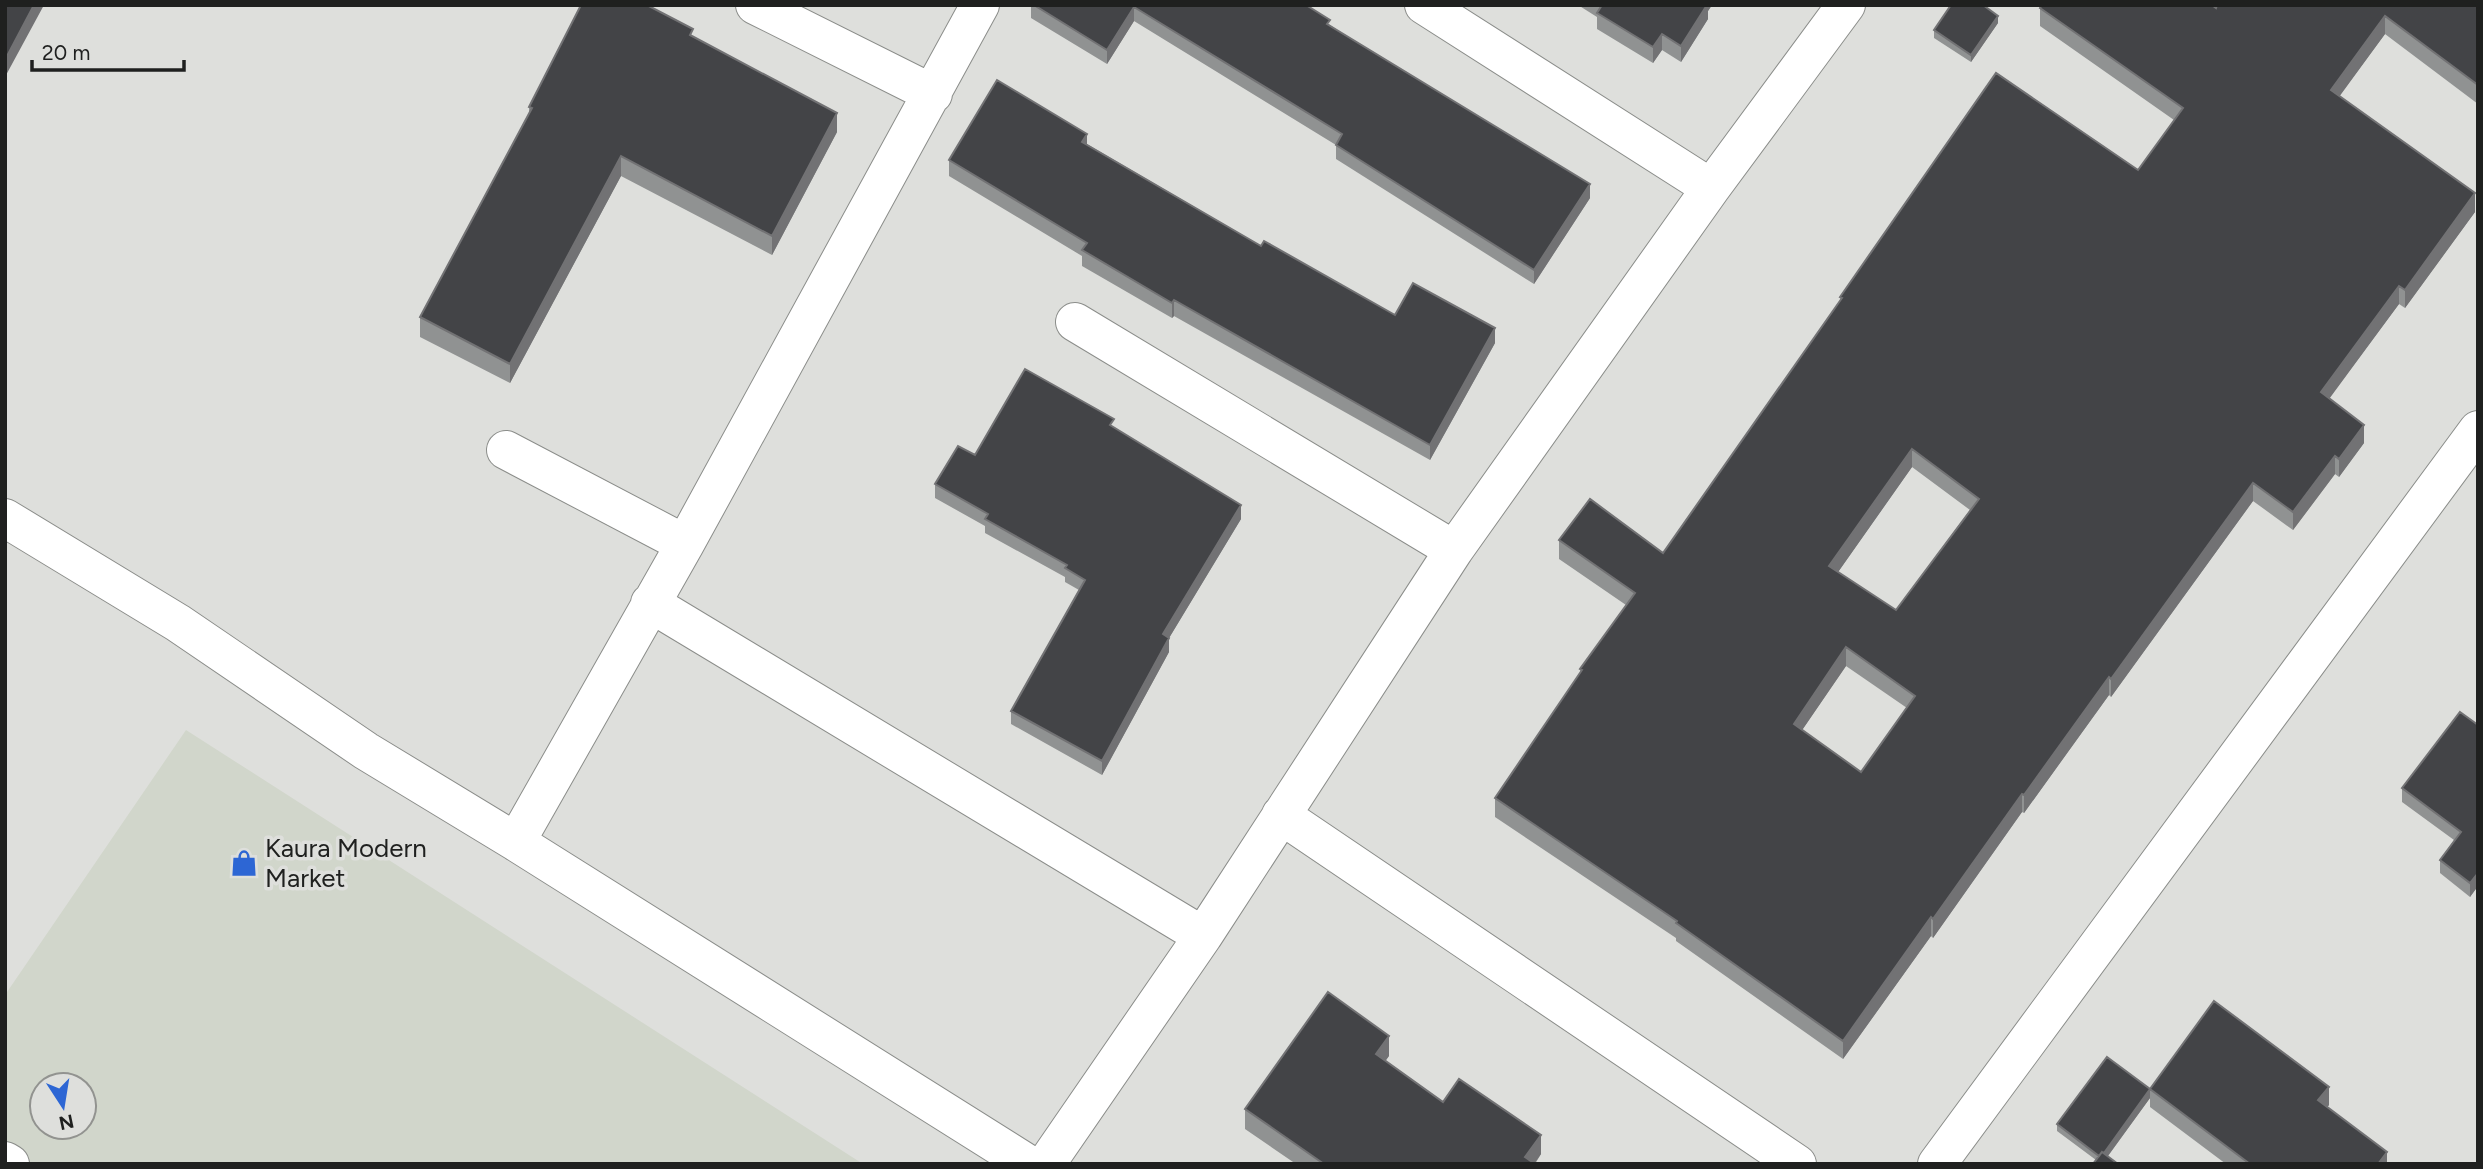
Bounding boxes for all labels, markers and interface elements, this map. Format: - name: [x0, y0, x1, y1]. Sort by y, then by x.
- scale bar: [32, 28, 184, 72]
- text: 20 m: [42, 40, 90, 65]
- place label: Kaura Modern Market: [265, 832, 427, 894]
- shop icon: Kaura Modern Market: [229, 848, 259, 878]
- north arrow: [28, 1071, 98, 1141]
- text: N: [57, 1109, 76, 1135]

